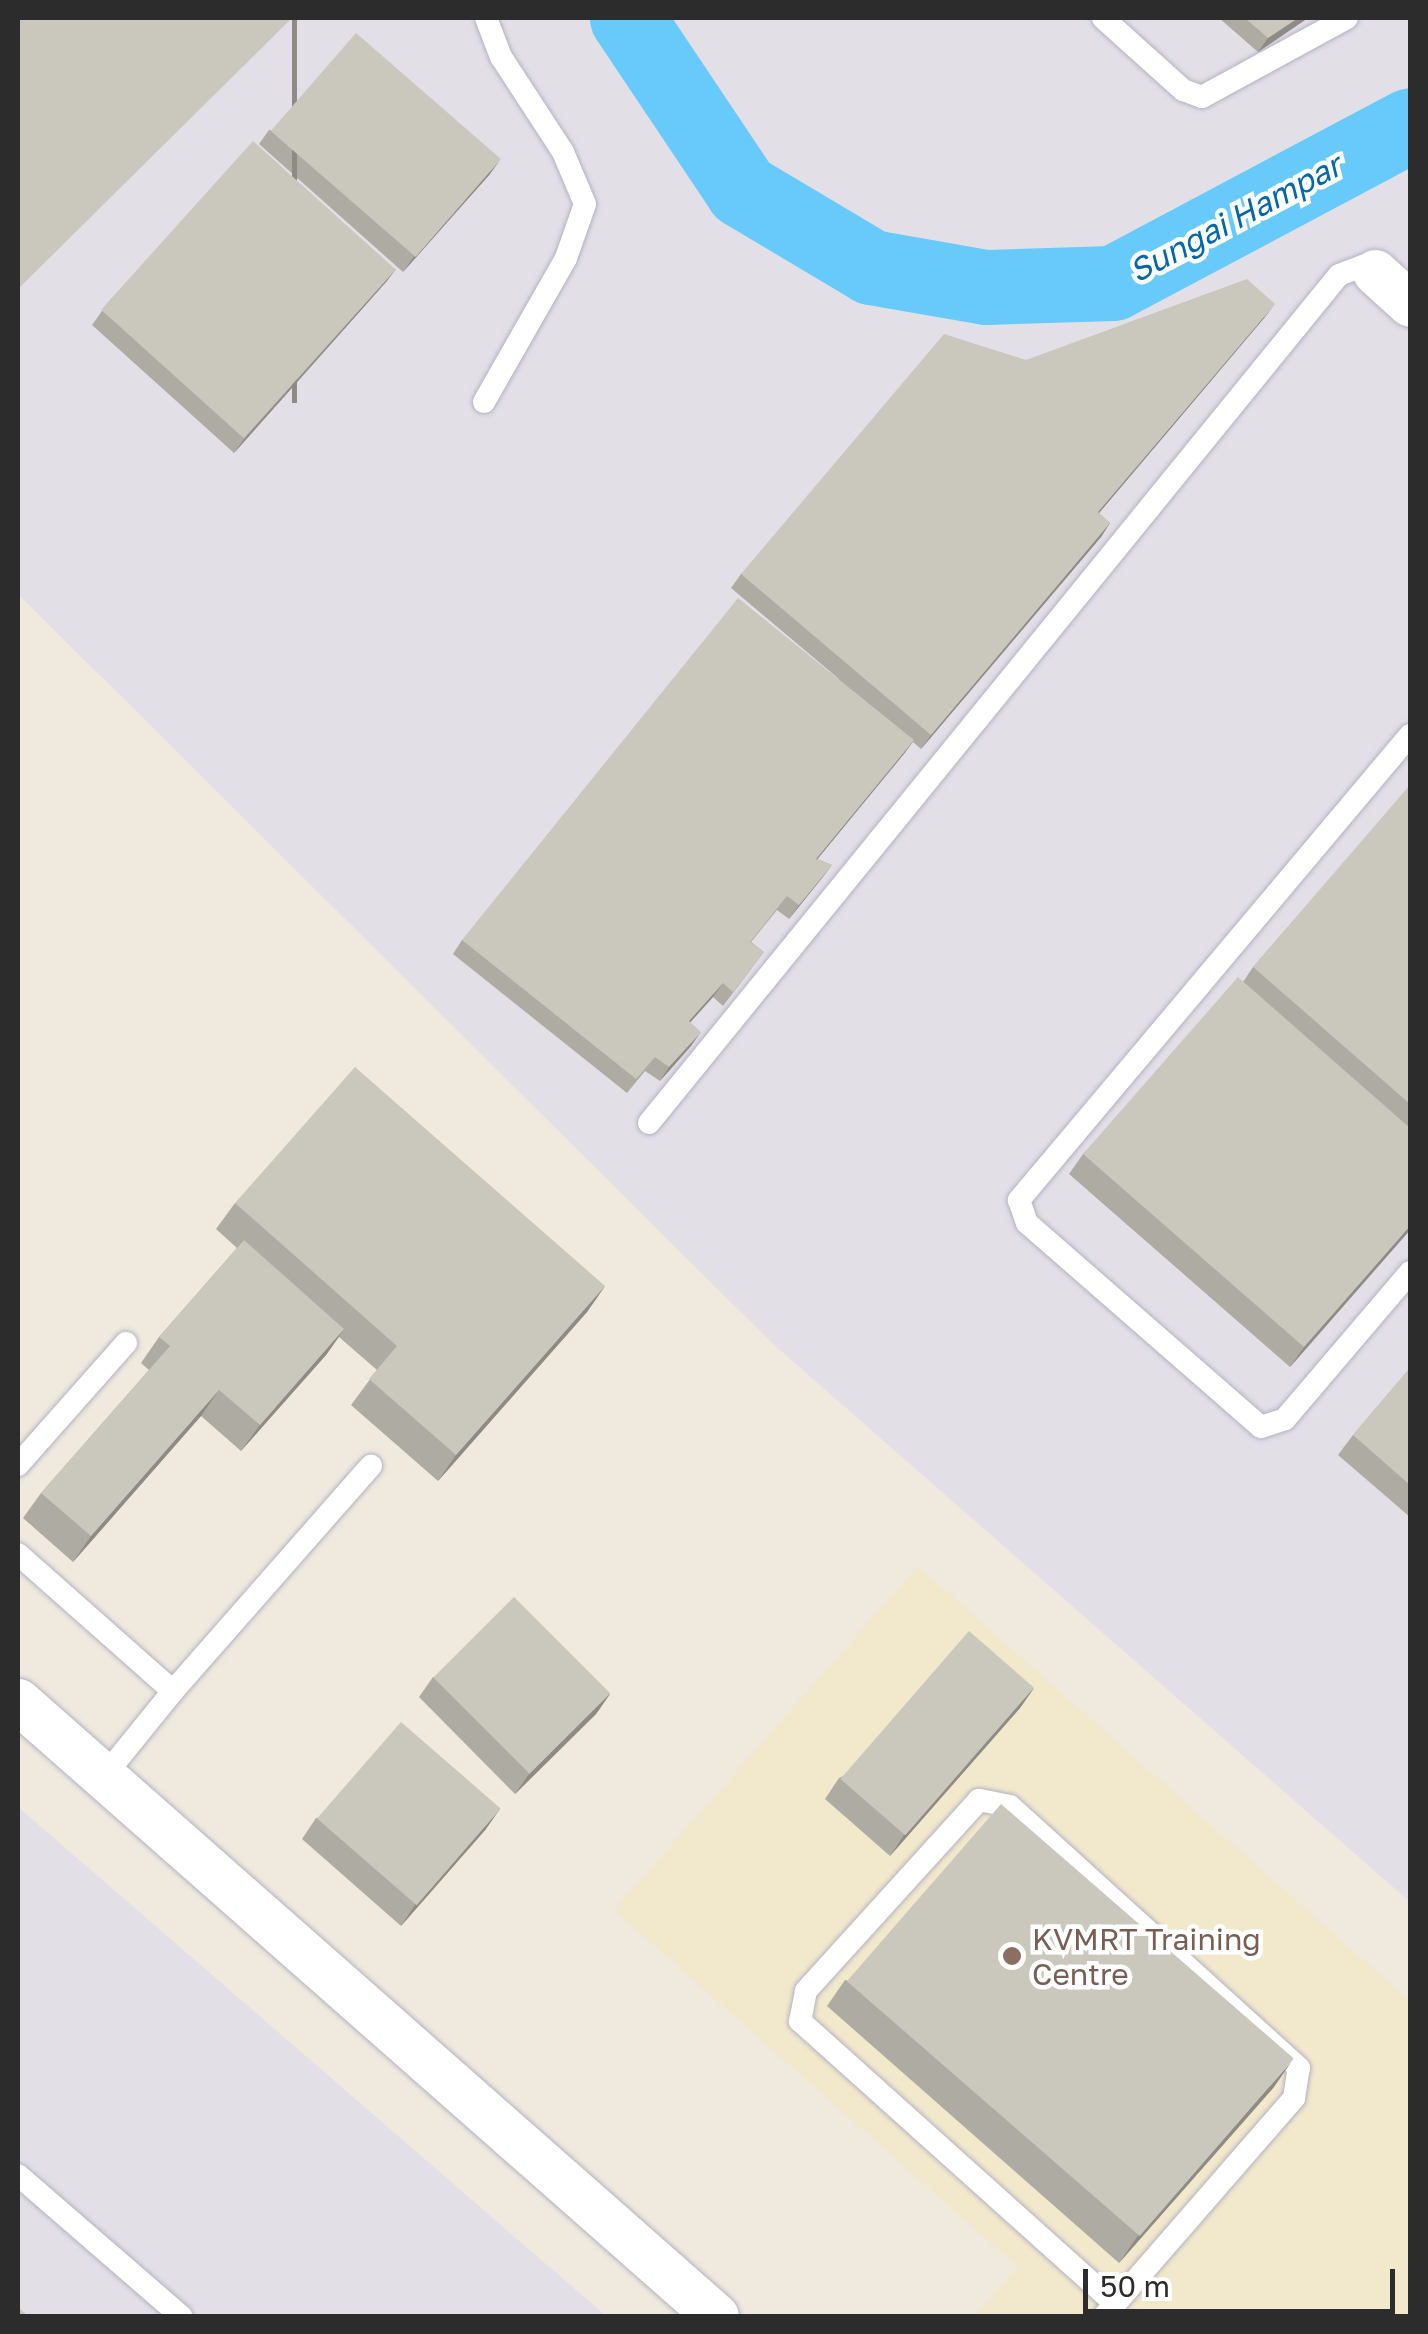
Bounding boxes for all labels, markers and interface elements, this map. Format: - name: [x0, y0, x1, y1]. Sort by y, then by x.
- water label: Sungai Hampar: [1122, 146, 1348, 290]
- place label: KVMRT Training Centre: [1032, 1921, 1261, 1992]
- marker: KVMRT Training Centre: [1001, 1945, 1023, 1967]
- scale bar: [1088, 2249, 1400, 2311]
- text: 50 m: [1100, 2268, 1170, 2304]

